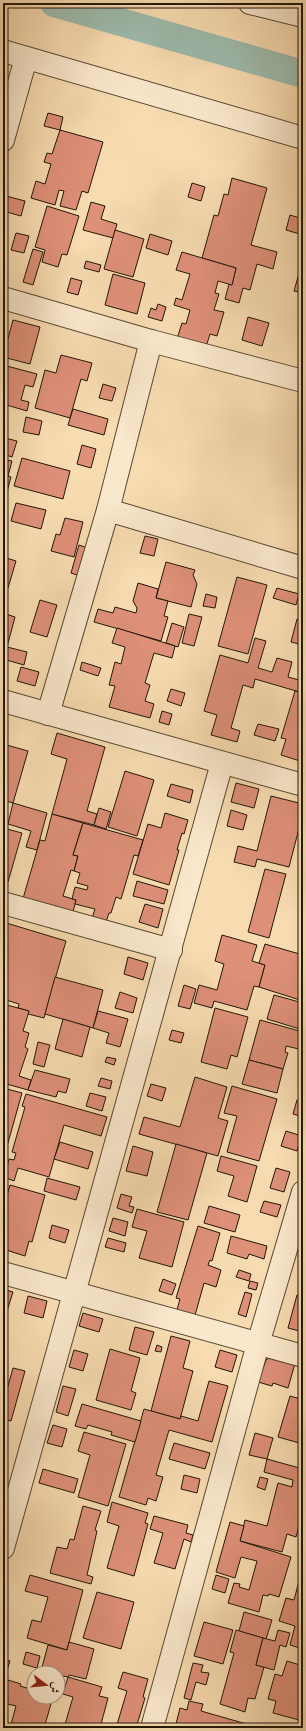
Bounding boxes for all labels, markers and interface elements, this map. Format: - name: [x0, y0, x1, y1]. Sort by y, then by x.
- north arrow: [26, 1665, 66, 1705]
- text: ش: [45, 1680, 63, 1695]

